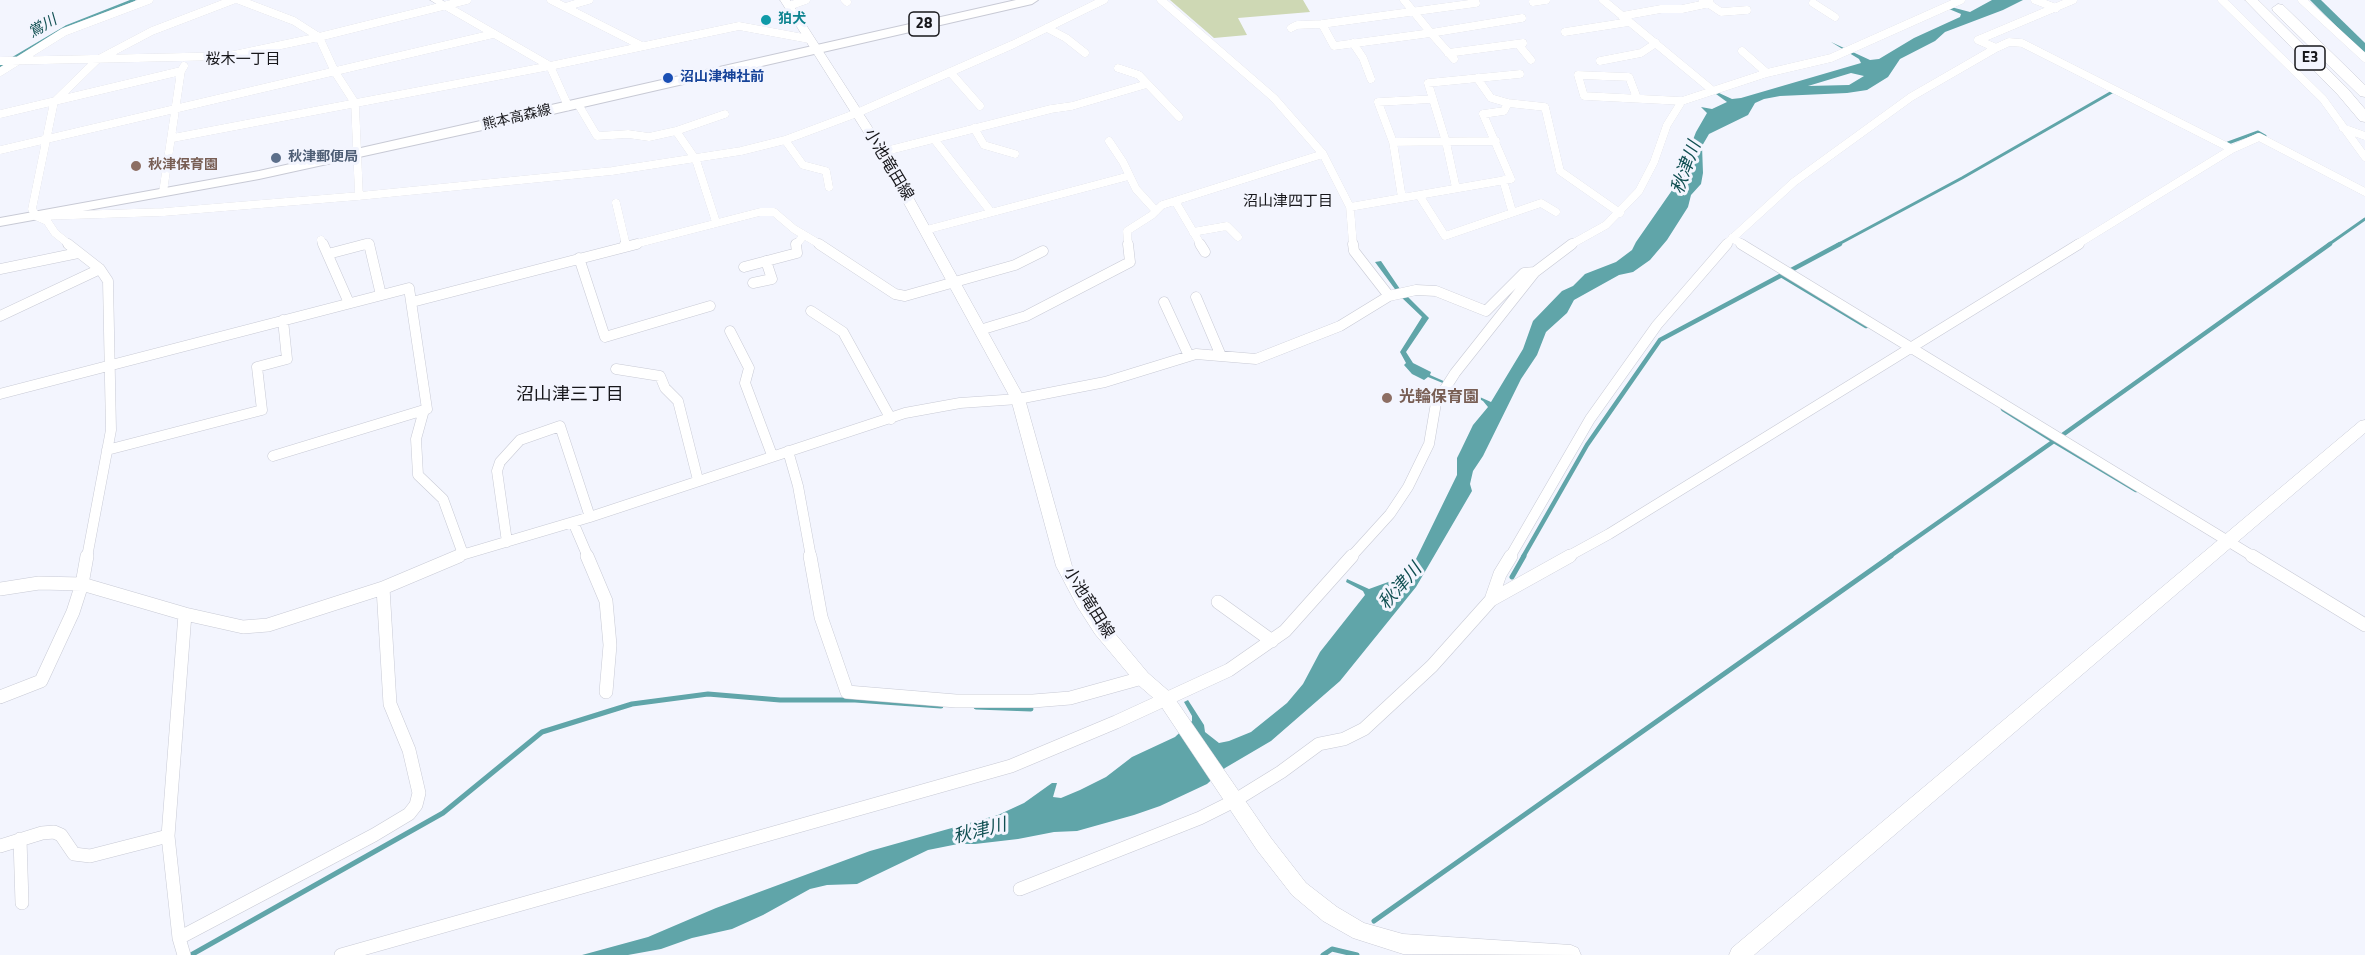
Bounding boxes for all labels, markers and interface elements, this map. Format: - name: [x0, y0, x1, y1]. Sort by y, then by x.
- water label: 鴬川: [26, 12, 60, 42]
- place label: 狛犬: [778, 12, 806, 28]
- road number: 28: [909, 12, 939, 36]
- marker: 狛犬: [759, 13, 773, 27]
- road number: E3: [2295, 46, 2325, 70]
- district label: 桜木一丁目: [206, 51, 280, 69]
- place label: 沼山津神社前: [680, 70, 764, 86]
- marker: 沼山津神社前: [661, 71, 675, 85]
- street label: 熊本高森線: [481, 102, 553, 134]
- street label: 小池竜田線: [859, 126, 917, 204]
- water label: 秋津川: [1668, 139, 1706, 197]
- place label: 秋津郵便局: [288, 150, 358, 166]
- marker: 秋津郵便局: [269, 151, 283, 165]
- place label: 秋津保育園: [148, 158, 218, 174]
- marker: 秋津保育園: [129, 159, 143, 173]
- district label: 沼山津四丁目: [1243, 193, 1333, 211]
- district label: 沼山津三丁目: [516, 385, 624, 407]
- place label: 光輪保育園: [1399, 388, 1479, 408]
- marker: 光輪保育園: [1380, 391, 1394, 405]
- water label: 秋津川: [1375, 560, 1427, 614]
- street label: 小池竜田線: [1059, 564, 1117, 642]
- water label: 秋津川: [951, 815, 1009, 849]

